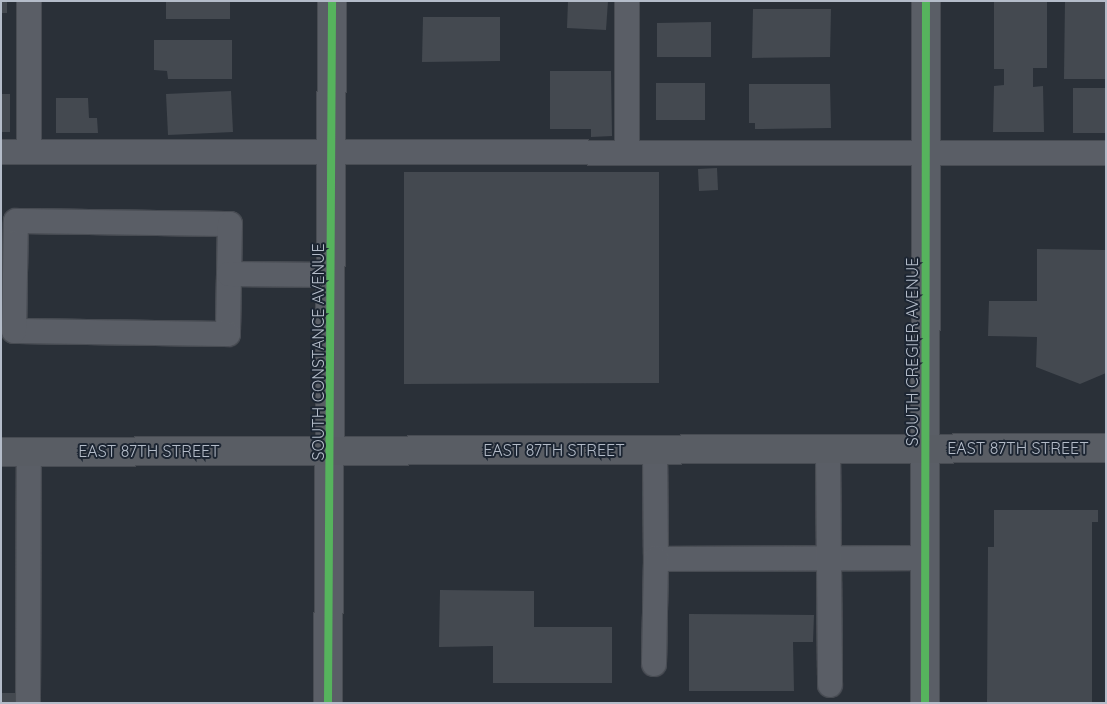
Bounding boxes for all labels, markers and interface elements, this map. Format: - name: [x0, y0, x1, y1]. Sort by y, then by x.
- street label: SOUTH CONSTANCE AVENUE: [308, 243, 328, 461]
- street label: SOUTH CREGIER AVENUE: [902, 258, 922, 446]
- street label: EAST 87TH STREET: [947, 438, 1089, 458]
- street label: EAST 87TH STREET: [483, 440, 625, 460]
- street label: EAST 87TH STREET: [78, 441, 220, 461]

